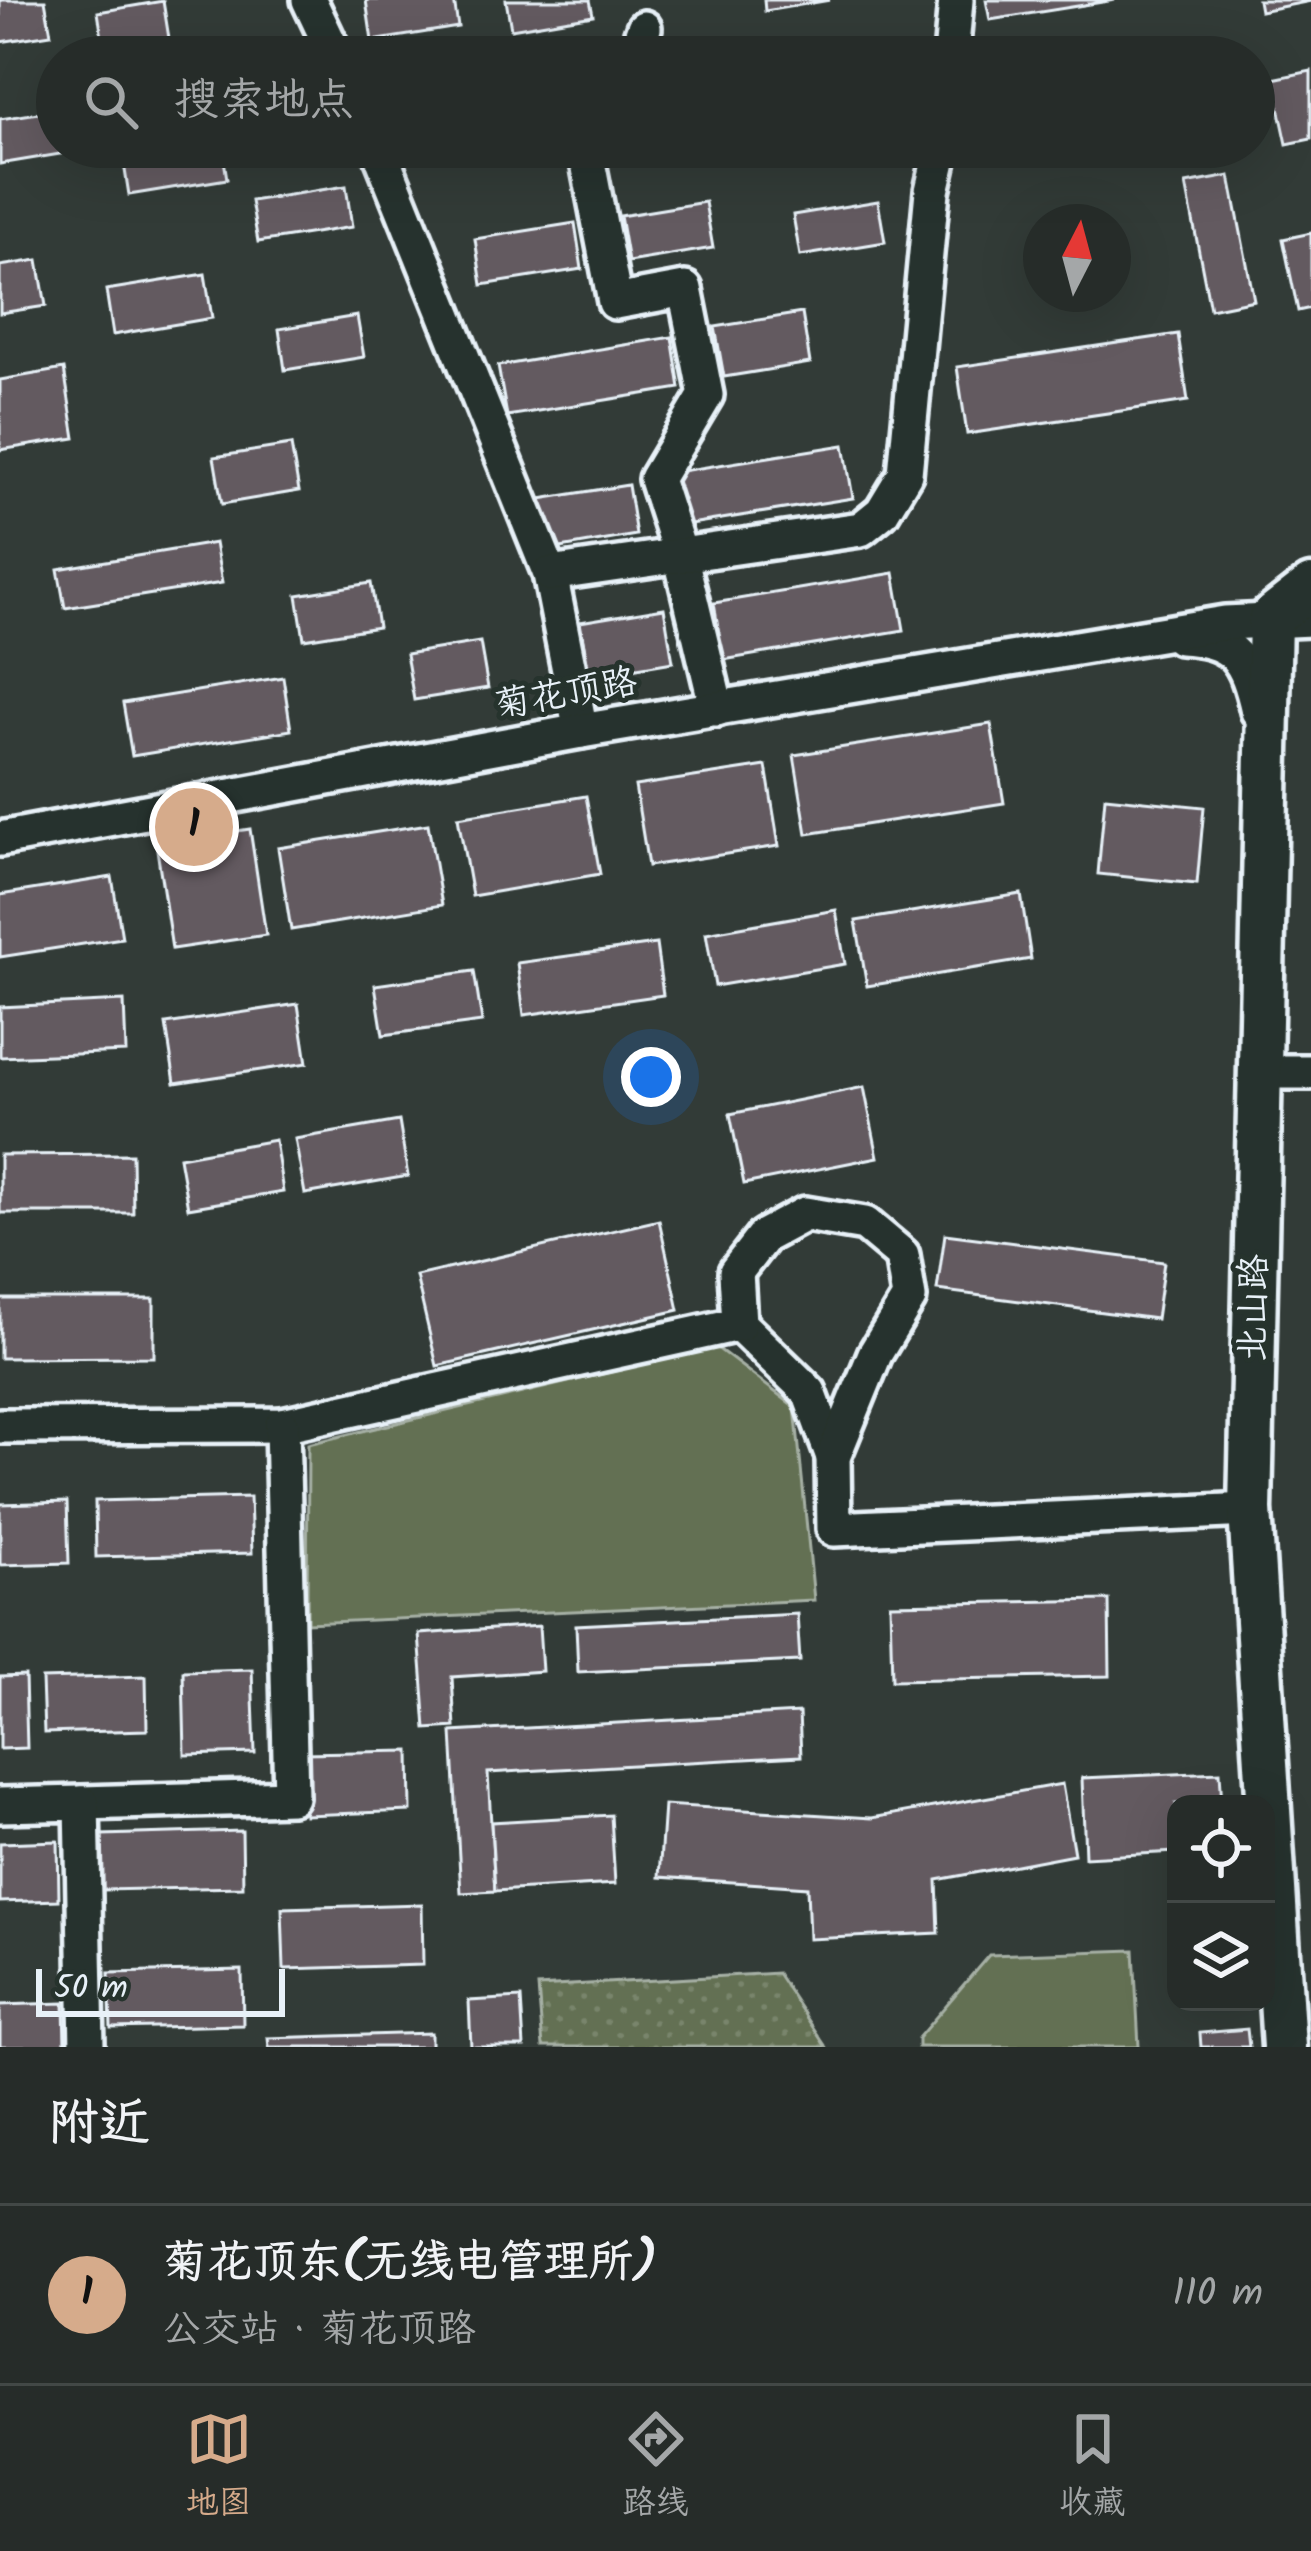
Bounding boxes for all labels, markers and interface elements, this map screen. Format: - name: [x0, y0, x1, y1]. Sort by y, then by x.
- search box: [36, 36, 1275, 168]
- text: 搜索地点: [174, 66, 354, 138]
- icon: search: [78, 69, 144, 135]
- north arrow: [1023, 204, 1131, 312]
- street label: 菊花顶路: [490, 654, 642, 736]
- pin: 1: [155, 782, 233, 872]
- your location: [621, 1047, 681, 1107]
- street label: 北山路: [1226, 1254, 1284, 1362]
- map controls: [1167, 1795, 1275, 2011]
- button: locate: [1167, 1795, 1275, 1903]
- button: layers: [1167, 1903, 1275, 2011]
- scale bar: [36, 1963, 285, 2016]
- text: 50 m: [54, 1963, 128, 2016]
- text: 附近: [48, 2085, 150, 2166]
- text: 菊花顶东(无线电管理所): [162, 2228, 657, 2300]
- text: 1: [81, 2264, 93, 2326]
- text: 110 m: [1172, 2264, 1263, 2326]
- text: 公交站 · 菊花顶路: [162, 2300, 476, 2362]
- tab: 地图: [186, 2406, 252, 2531]
- tab: 路线: [623, 2406, 689, 2531]
- tab: 收藏: [1060, 2406, 1126, 2531]

